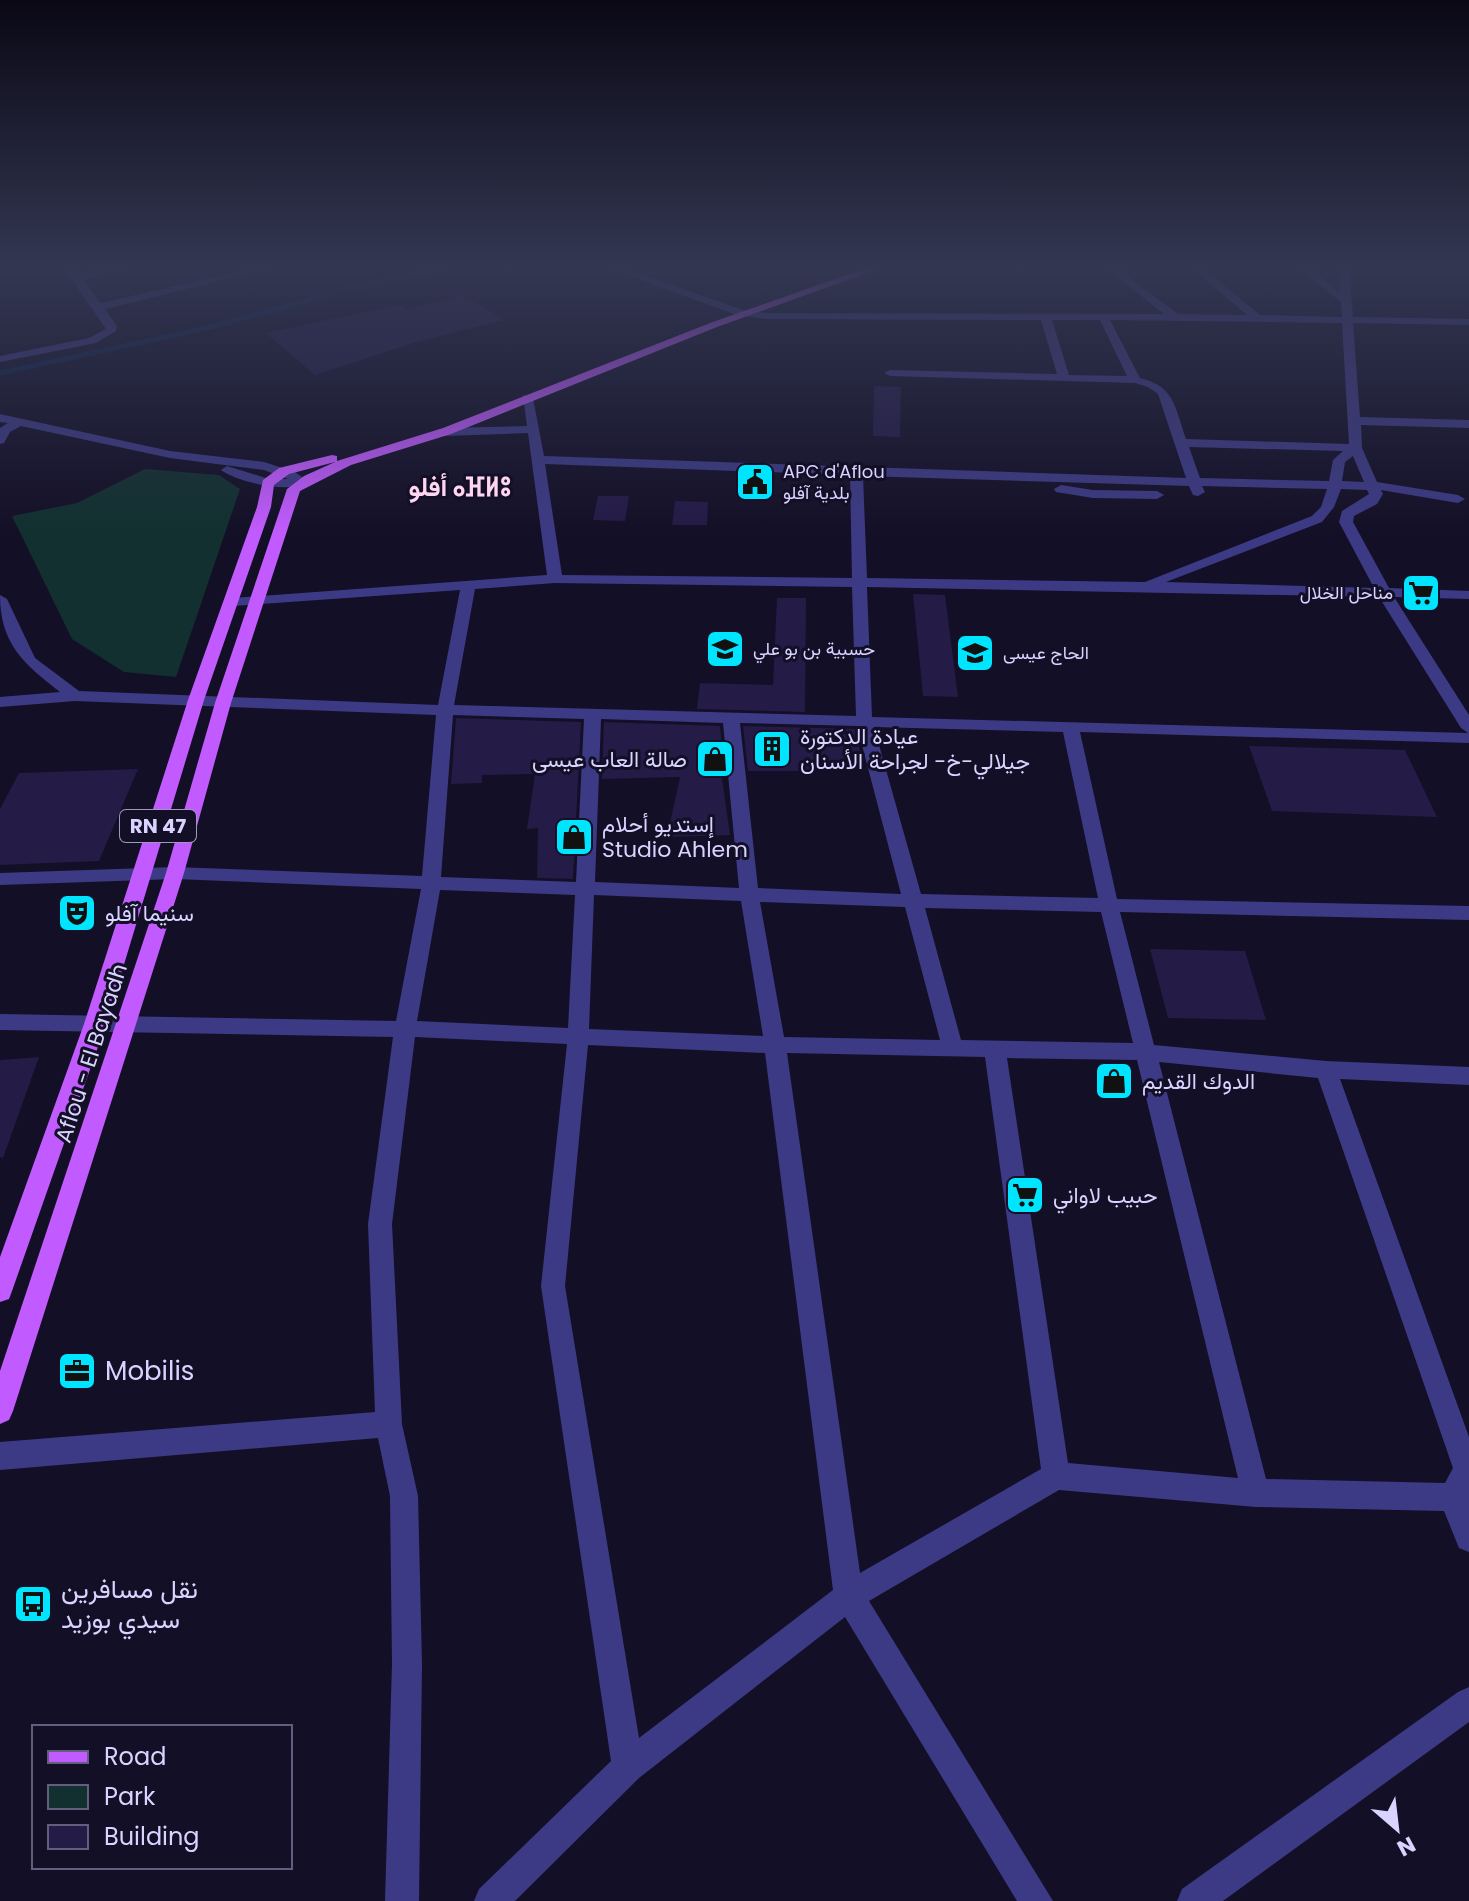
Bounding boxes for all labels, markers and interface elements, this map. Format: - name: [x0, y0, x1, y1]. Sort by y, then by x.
- place label: APC d'Aflou بلدية آفلو: [783, 459, 885, 505]
- public building icon: APC d'Aflou بلدية آفلو: [734, 461, 776, 503]
- district label: أفلو ⴰⴼⵍⵓ: [408, 469, 512, 505]
- supermarket icon: مناحل الخلال: [1400, 572, 1442, 614]
- place label: مناحل الخلال: [1300, 580, 1393, 605]
- school or university icon: حسبية بن بو علي: [704, 628, 746, 670]
- school or university icon: الحاج عيسى: [954, 632, 996, 674]
- place label: حسبية بن بو علي: [753, 636, 875, 664]
- place label: الحاج عيسى: [1003, 640, 1089, 665]
- place label: عيادة الدكتورة جيلالي-خ- لجراحة الأسنان: [800, 721, 1030, 780]
- building icon: عيادة الدكتورة جيلالي-خ- لجراحة الأسنان: [751, 728, 793, 770]
- shop icon: صالة العاب عيسى: [694, 738, 736, 780]
- place label: صالة العاب عيسى: [532, 744, 687, 775]
- place label: إستديو أحلام Studio Ahlem: [602, 809, 748, 865]
- road number: RN 47: [120, 810, 196, 842]
- shop icon: إستديو أحلام Studio Ahlem: [553, 816, 595, 858]
- theatre icon: سنيما آفلو: [56, 892, 98, 934]
- place label: سنيما آفلو: [105, 898, 194, 929]
- street label: Aflou - El Bayadh: [48, 960, 135, 1147]
- shop icon: الدوك القديم: [1093, 1060, 1135, 1102]
- place label: الدوك القديم: [1142, 1066, 1255, 1097]
- supermarket icon: حبيب لاواني: [1004, 1174, 1046, 1216]
- place label: حبيب لاواني: [1053, 1180, 1158, 1214]
- office icon: Mobilis: [56, 1350, 98, 1392]
- place label: Mobilis: [105, 1353, 194, 1389]
- place label: نقل مسافرين سيدي بوزيد: [61, 1571, 198, 1640]
- bus stop icon: نقل مسافرين سيدي بوزيد: [12, 1583, 54, 1625]
- legend: [32, 1725, 292, 1869]
- text: Road: [104, 1740, 166, 1773]
- text: Park: [104, 1780, 156, 1813]
- north arrow: [1357, 1789, 1437, 1869]
- text: Building: [104, 1820, 200, 1853]
- text: N: [1392, 1829, 1421, 1864]

